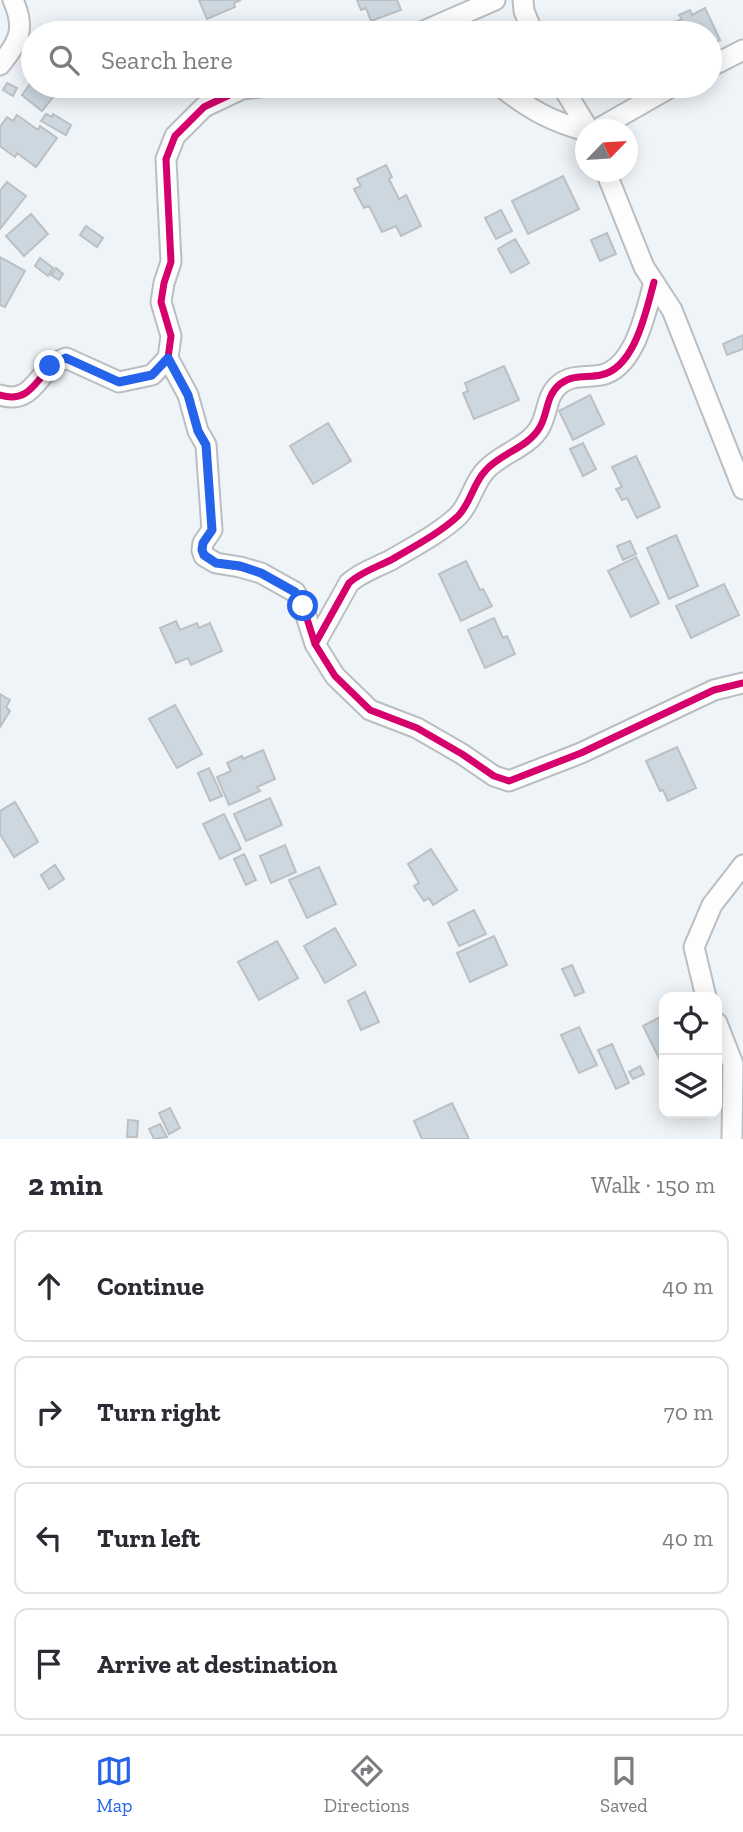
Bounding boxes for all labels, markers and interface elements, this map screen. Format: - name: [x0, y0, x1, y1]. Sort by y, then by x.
- search box: [21, 21, 722, 98]
- icon: search: [45, 41, 83, 79]
- text: Search here: [101, 44, 233, 76]
- north arrow: [575, 119, 638, 182]
- route end: [34, 350, 65, 381]
- route start: [287, 590, 318, 621]
- map controls: [659, 992, 722, 1118]
- button: locate: [659, 992, 722, 1055]
- button: layers: [659, 1055, 722, 1118]
- text: 2 min: [28, 1167, 103, 1203]
- text: Walk · 150 m: [591, 1171, 715, 1199]
- icon: ahead: [30, 1267, 68, 1305]
- text: Continue: [97, 1270, 204, 1302]
- text: 40 m: [662, 1272, 713, 1300]
- icon: right: [30, 1393, 68, 1431]
- text: Turn right: [97, 1396, 220, 1428]
- text: 70 m: [664, 1398, 713, 1426]
- icon: left: [30, 1519, 68, 1557]
- text: Turn left: [97, 1522, 200, 1554]
- text: 40 m: [662, 1524, 713, 1552]
- icon: arrive: [30, 1645, 68, 1683]
- text: Arrive at destination: [97, 1648, 337, 1680]
- tab: Map: [95, 1752, 133, 1817]
- tab: Directions: [324, 1752, 410, 1817]
- tab: Saved: [600, 1752, 648, 1817]

